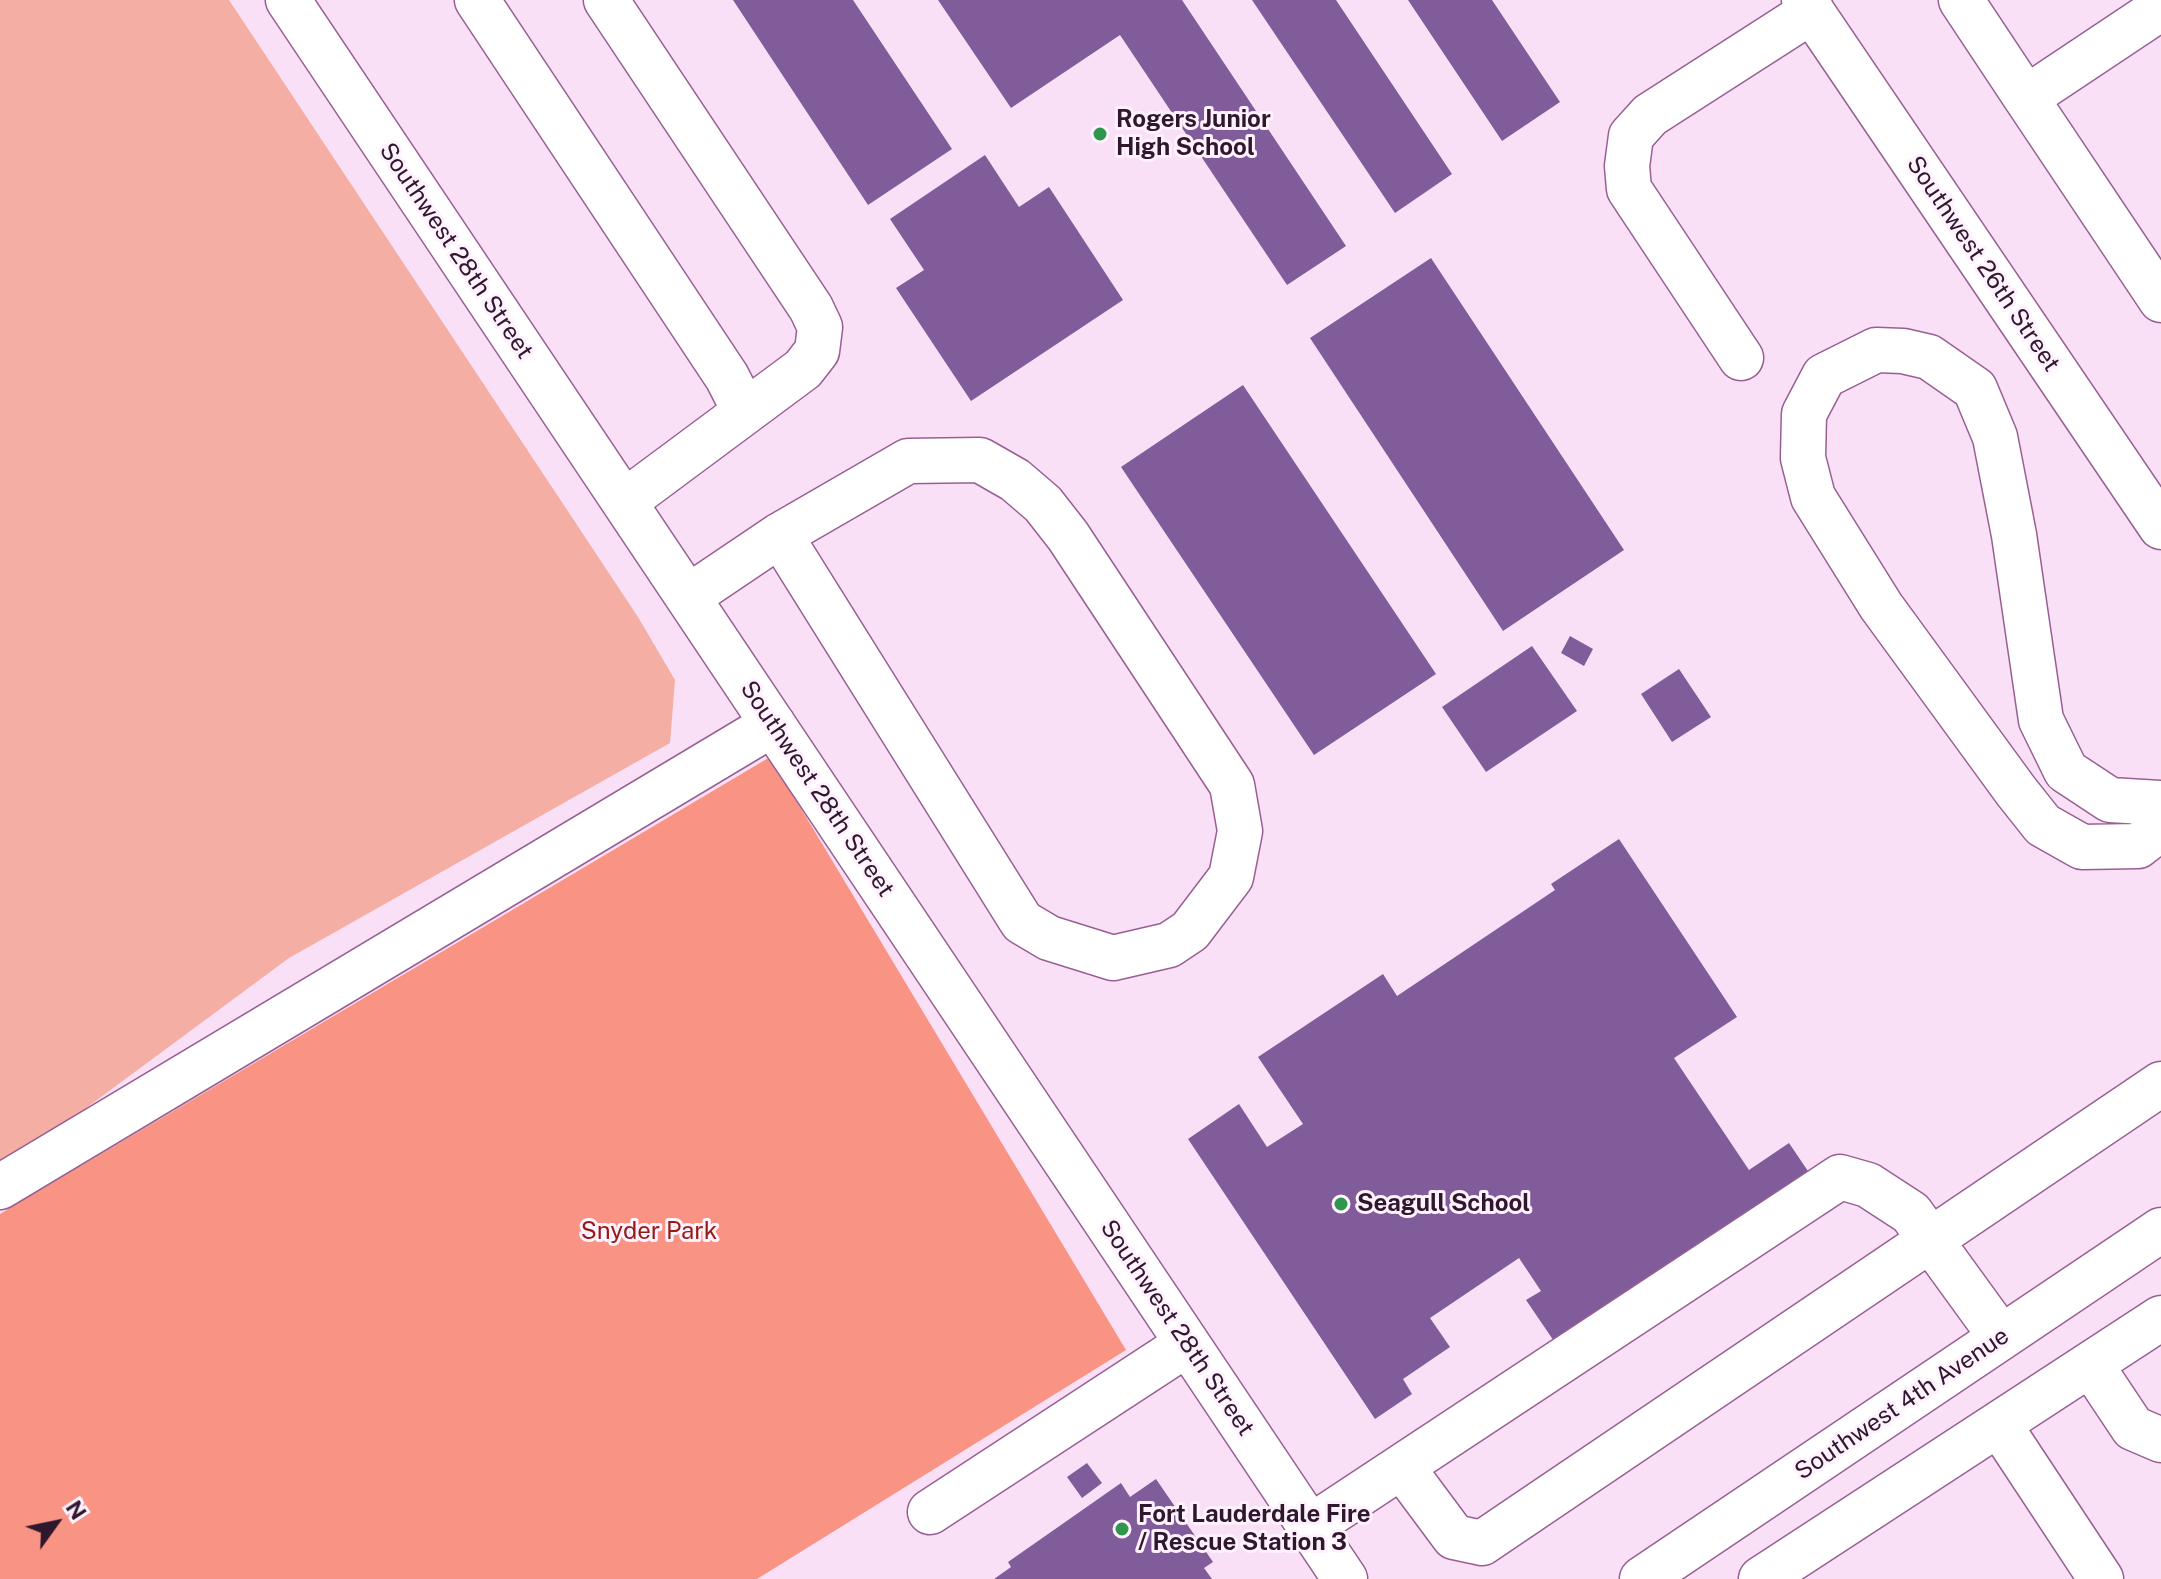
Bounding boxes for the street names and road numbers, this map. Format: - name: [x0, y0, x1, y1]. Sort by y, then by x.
- street label: Southwest 28th Street: [373, 138, 539, 364]
- street label: Southwest 26th Street: [1900, 151, 2066, 377]
- street label: Southwest 28th Street: [734, 676, 900, 902]
- street label: Southwest 28th Street: [1094, 1215, 1260, 1441]
- street label: Southwest 4th Avenue: [1790, 1322, 2014, 1486]

